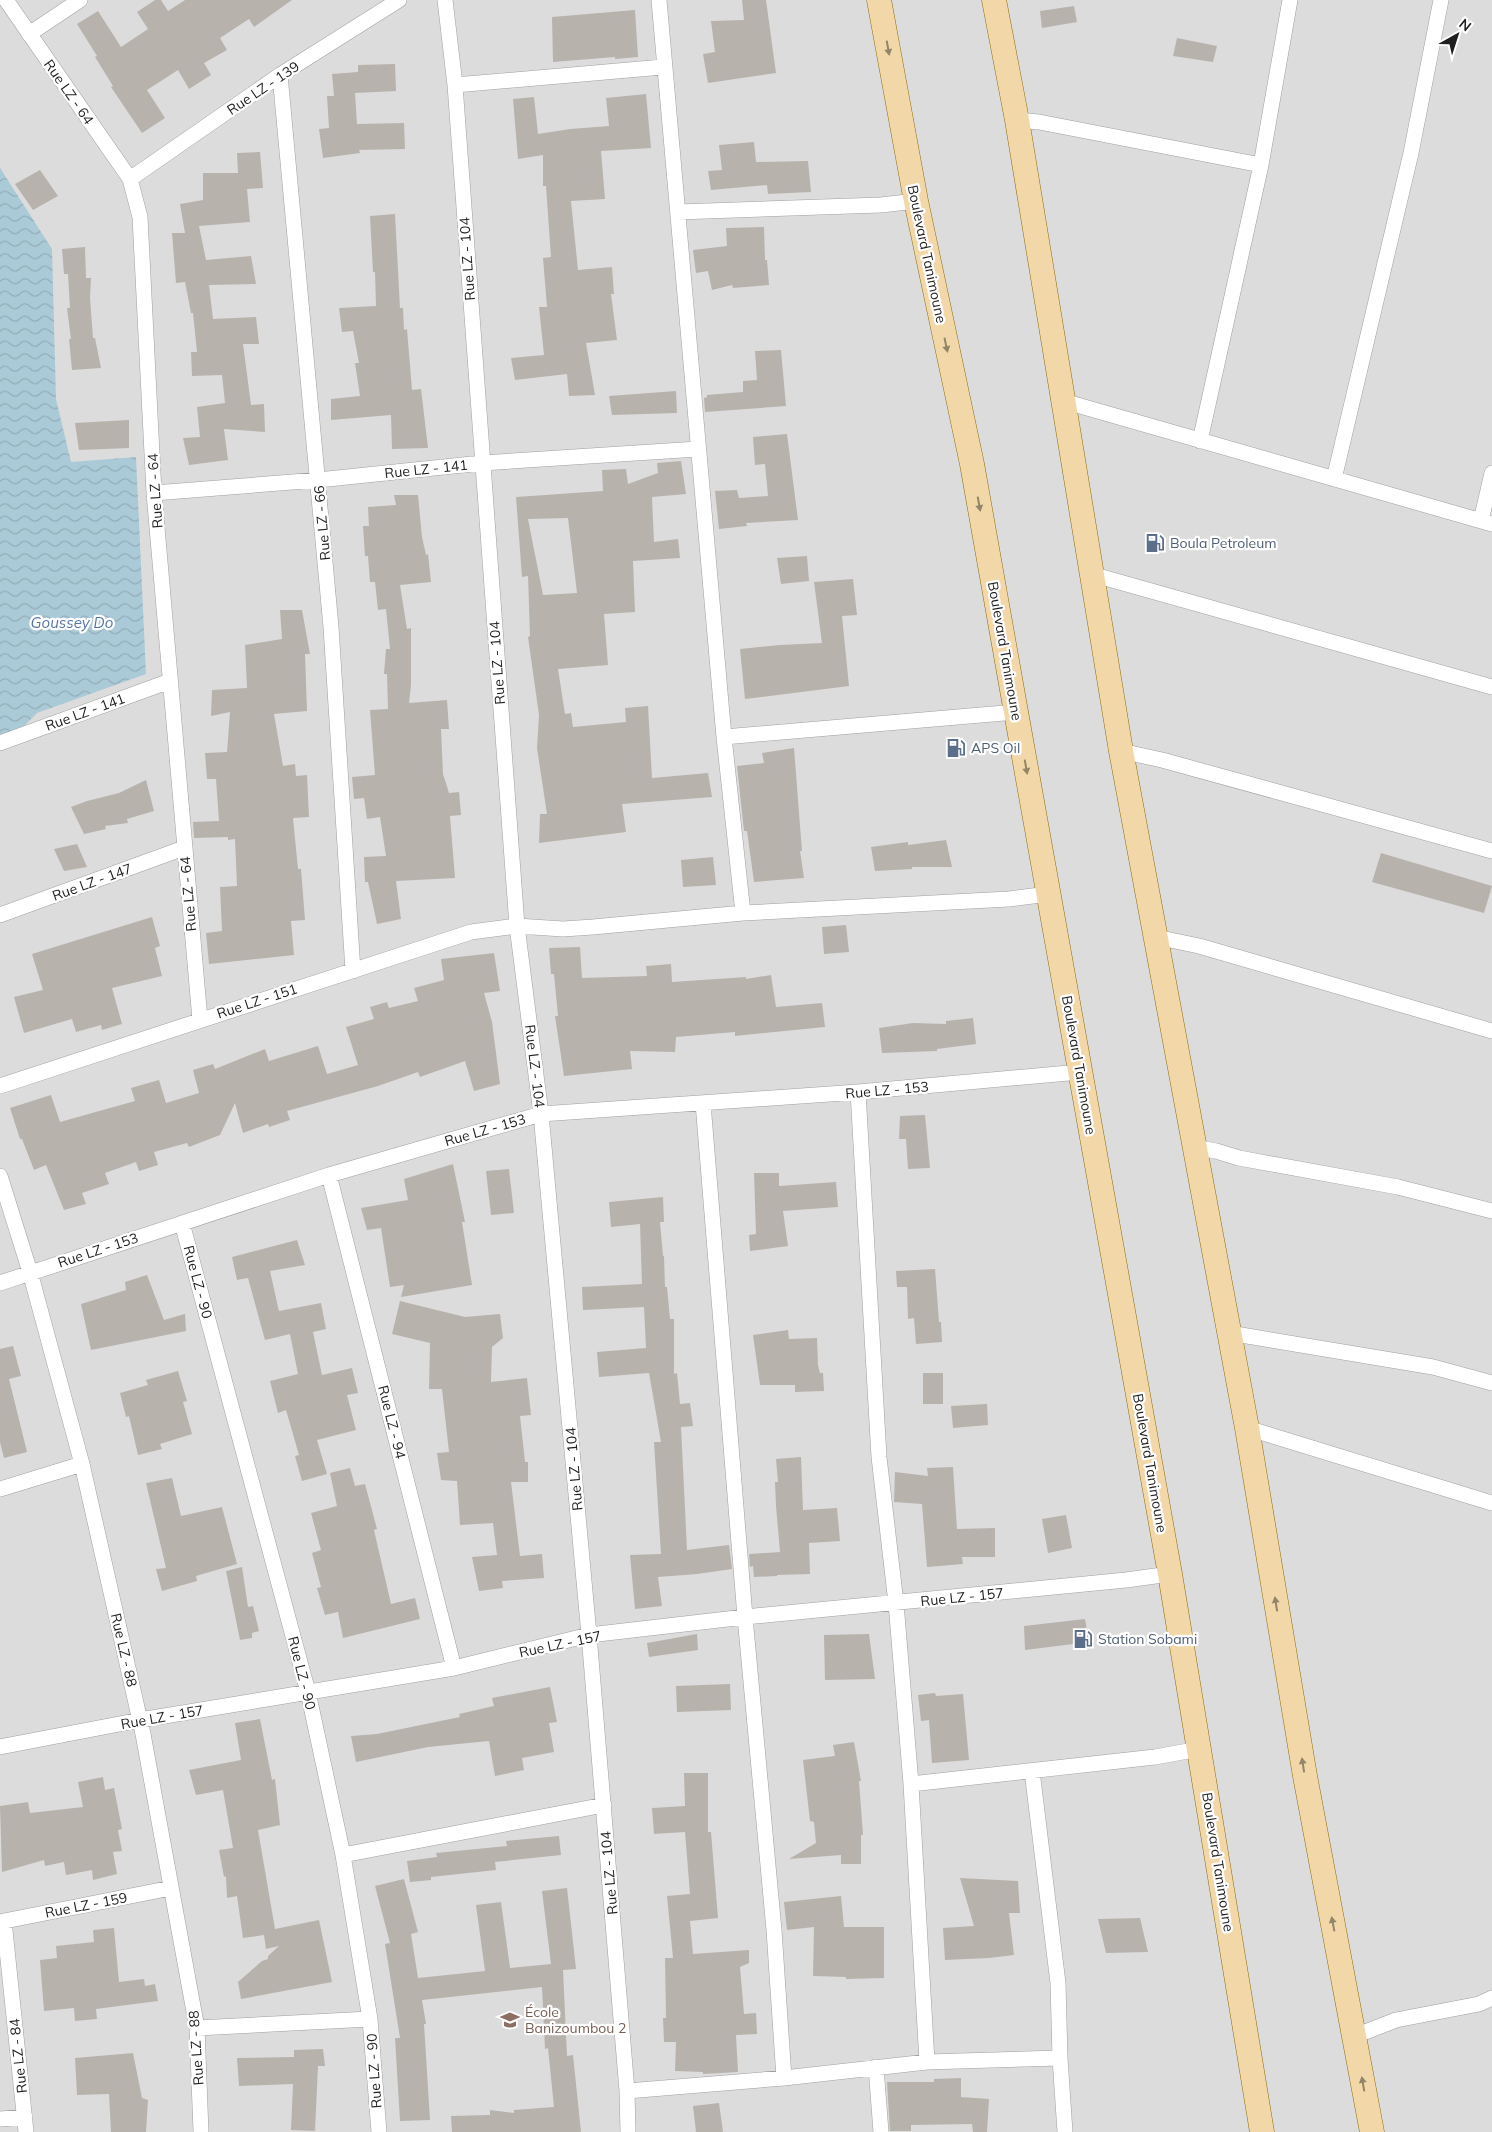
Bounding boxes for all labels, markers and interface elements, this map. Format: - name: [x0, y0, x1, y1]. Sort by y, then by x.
- north arrow: [1432, 10, 1482, 60]
- text: N: [1455, 15, 1475, 35]
- one-way arrow: [884, 40, 892, 56]
- street label: Rue LZ - 64: [40, 56, 98, 128]
- street label: Rue LZ - 139: [223, 57, 303, 119]
- street label: Boulevard Tanimoune: [904, 183, 950, 325]
- street label: Rue LZ - 104: [455, 216, 479, 301]
- one-way arrow: [943, 337, 951, 353]
- street label: Rue LZ - 64: [143, 452, 167, 529]
- street label: Rue LZ - 141: [384, 456, 468, 482]
- street label: Rue LZ - 66: [310, 485, 334, 561]
- one-way arrow: [975, 496, 983, 512]
- fuel station icon: Boula Petroleum: [1144, 532, 1166, 554]
- place label: Boula Petroleum: [1170, 534, 1277, 552]
- street label: Boulevard Tanimoune: [984, 580, 1026, 722]
- water label: Goussey Do: [31, 613, 114, 632]
- street label: Rue LZ - 104: [485, 620, 509, 705]
- street label: Rue LZ - 141: [43, 689, 127, 735]
- fuel station icon: APS Oil: [945, 737, 967, 759]
- place label: APS Oil: [971, 739, 1020, 757]
- one-way arrow: [1023, 760, 1031, 776]
- street label: Rue LZ - 64: [176, 855, 200, 932]
- street label: Rue LZ - 147: [50, 859, 134, 905]
- street label: Rue LZ - 151: [215, 980, 299, 1022]
- street label: Boulevard Tanimoune: [1058, 994, 1100, 1136]
- street label: Rue LZ - 104: [521, 1023, 549, 1109]
- street label: Rue LZ - 153: [845, 1077, 929, 1103]
- street label: Rue LZ - 153: [442, 1110, 528, 1150]
- street label: Rue LZ - 153: [56, 1229, 140, 1271]
- street label: Rue LZ - 90: [180, 1243, 216, 1321]
- street label: Rue LZ - 94: [374, 1383, 410, 1461]
- street label: Boulevard Tanimoune: [1129, 1392, 1171, 1534]
- street label: Rue LZ - 104: [561, 1426, 587, 1511]
- street label: Rue LZ - 157: [920, 1584, 1004, 1610]
- one-way arrow: [1272, 1596, 1280, 1612]
- street label: Rue LZ - 88: [107, 1611, 141, 1689]
- street label: Rue LZ - 157: [517, 1627, 603, 1661]
- fuel station icon: Station Sobami: [1072, 1628, 1094, 1650]
- place label: Station Sobami: [1098, 1630, 1197, 1648]
- street label: Rue LZ - 90: [284, 1634, 320, 1712]
- street label: Rue LZ - 157: [119, 1701, 205, 1733]
- one-way arrow: [1298, 1756, 1306, 1772]
- street label: Boulevard Tanimoune: [1198, 1791, 1238, 1933]
- street label: Rue LZ - 104: [596, 1830, 622, 1915]
- street label: Rue LZ - 159: [43, 1888, 129, 1922]
- one-way arrow: [1329, 1916, 1337, 1932]
- place label: École Banizoumbou 2: [525, 2003, 626, 2037]
- school or university icon: École Banizoumbou 2: [499, 2009, 521, 2031]
- street label: Rue LZ - 88: [184, 2010, 208, 2086]
- street label: Rue LZ - 84: [5, 2017, 31, 2094]
- street label: Rue LZ - 90: [362, 2033, 386, 2109]
- one-way arrow: [1359, 2076, 1367, 2092]

